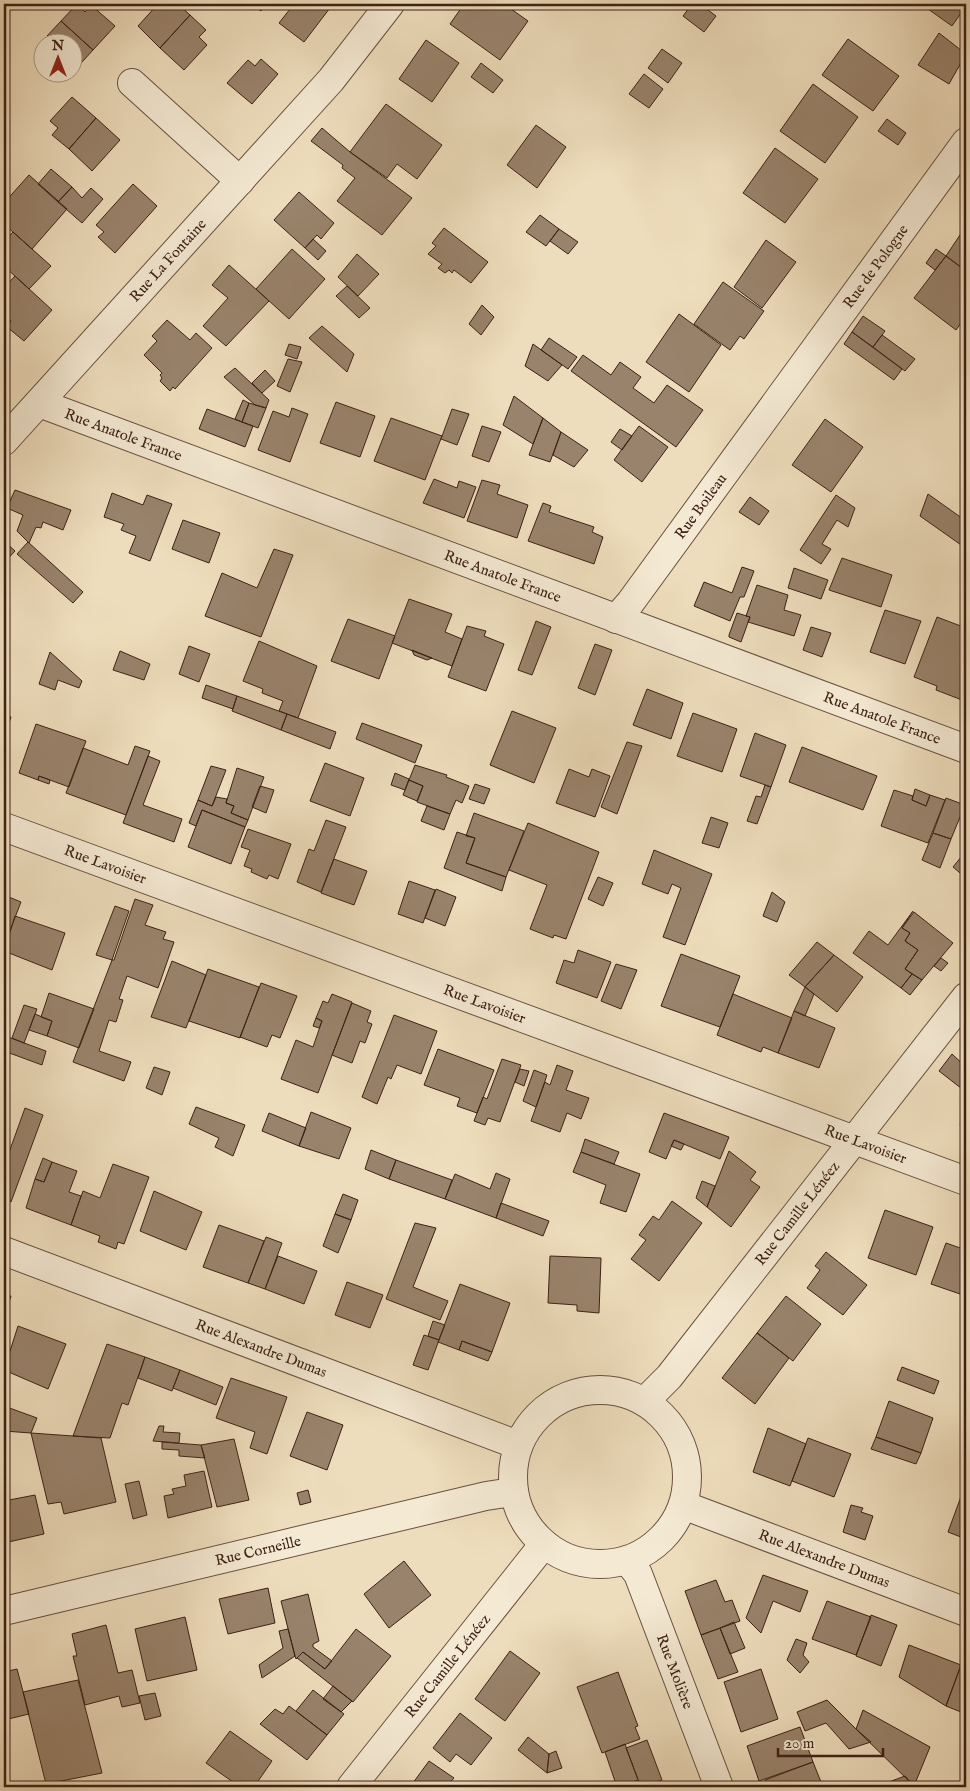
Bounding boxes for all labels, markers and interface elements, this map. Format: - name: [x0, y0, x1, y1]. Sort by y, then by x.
- north arrow: [32, 32, 82, 82]
- text: N: [51, 37, 64, 55]
- street label: Rue La Fontaine: [126, 215, 211, 306]
- street label: Rue de Pologne: [839, 221, 913, 312]
- street label: Rue Anatole France: [62, 404, 185, 466]
- street label: Rue Boileau: [671, 470, 731, 543]
- street label: Rue Anatole France: [441, 546, 564, 607]
- street label: Rue Anatole France: [821, 688, 944, 749]
- street label: Rue Lavoisier: [61, 841, 150, 889]
- street label: Rue Lavoisier: [440, 980, 529, 1028]
- street label: Rue Lavoisier: [821, 1121, 910, 1169]
- street label: Rue Camille Lénéez: [751, 1158, 844, 1269]
- street label: Rue Alexandre Dumas: [193, 1315, 330, 1382]
- street label: Rue Alexandre Dumas: [756, 1525, 892, 1592]
- street label: Rue Corneille: [213, 1531, 303, 1570]
- street label: Rue Camille Lénéez: [401, 1610, 495, 1722]
- street label: Rue Molière: [652, 1631, 697, 1712]
- scale bar: [778, 1726, 882, 1758]
- text: 20 m: [785, 1734, 815, 1753]

